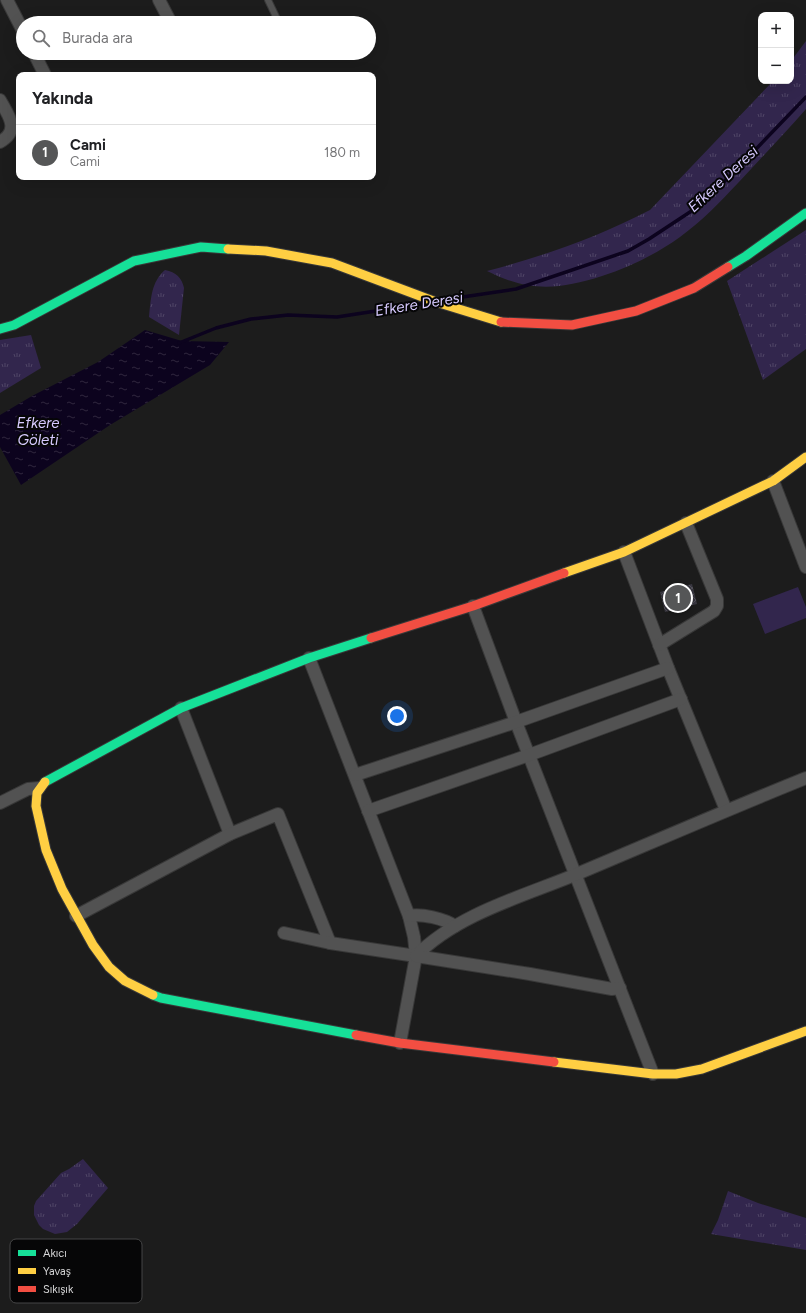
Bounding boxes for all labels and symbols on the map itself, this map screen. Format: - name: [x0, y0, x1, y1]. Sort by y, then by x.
- water label: Efkere Deresi: [684, 142, 762, 216]
- water label: Efkere Deresi: [374, 288, 465, 320]
- water label: Efkere Göleti: [16, 414, 60, 449]
- pin: 1: [665, 583, 691, 613]
- your location: [387, 706, 407, 726]
- legend: [10, 1239, 142, 1303]
- text: Akıcı: [43, 1247, 67, 1260]
- text: Yavaş: [43, 1265, 71, 1278]
- text: Sıkışık: [43, 1283, 74, 1296]

